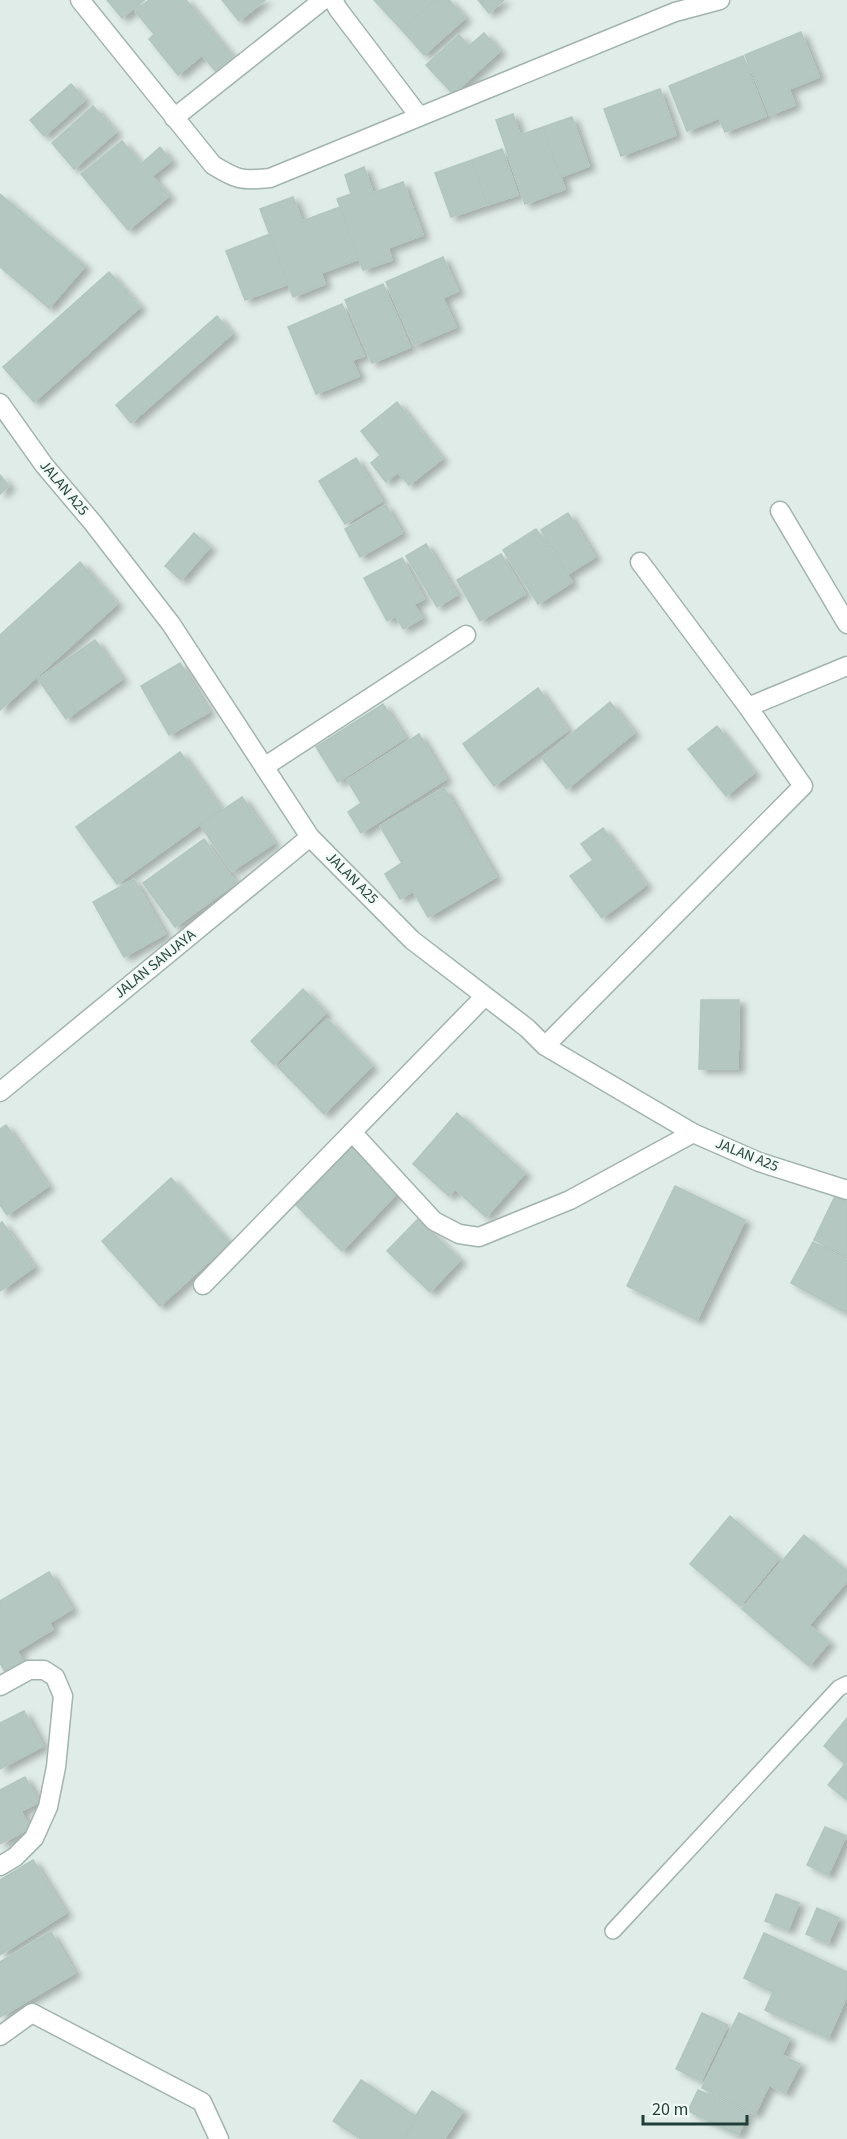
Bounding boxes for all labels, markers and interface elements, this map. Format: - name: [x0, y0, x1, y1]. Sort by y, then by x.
- street label: JALAN A25: [35, 456, 93, 520]
- street label: JALAN A25: [321, 847, 383, 909]
- street label: JALAN SANJAYA: [110, 924, 201, 1003]
- street label: JALAN A25: [712, 1133, 782, 1177]
- scale bar: [643, 2088, 746, 2126]
- text: 20 m: [652, 2097, 688, 2122]

